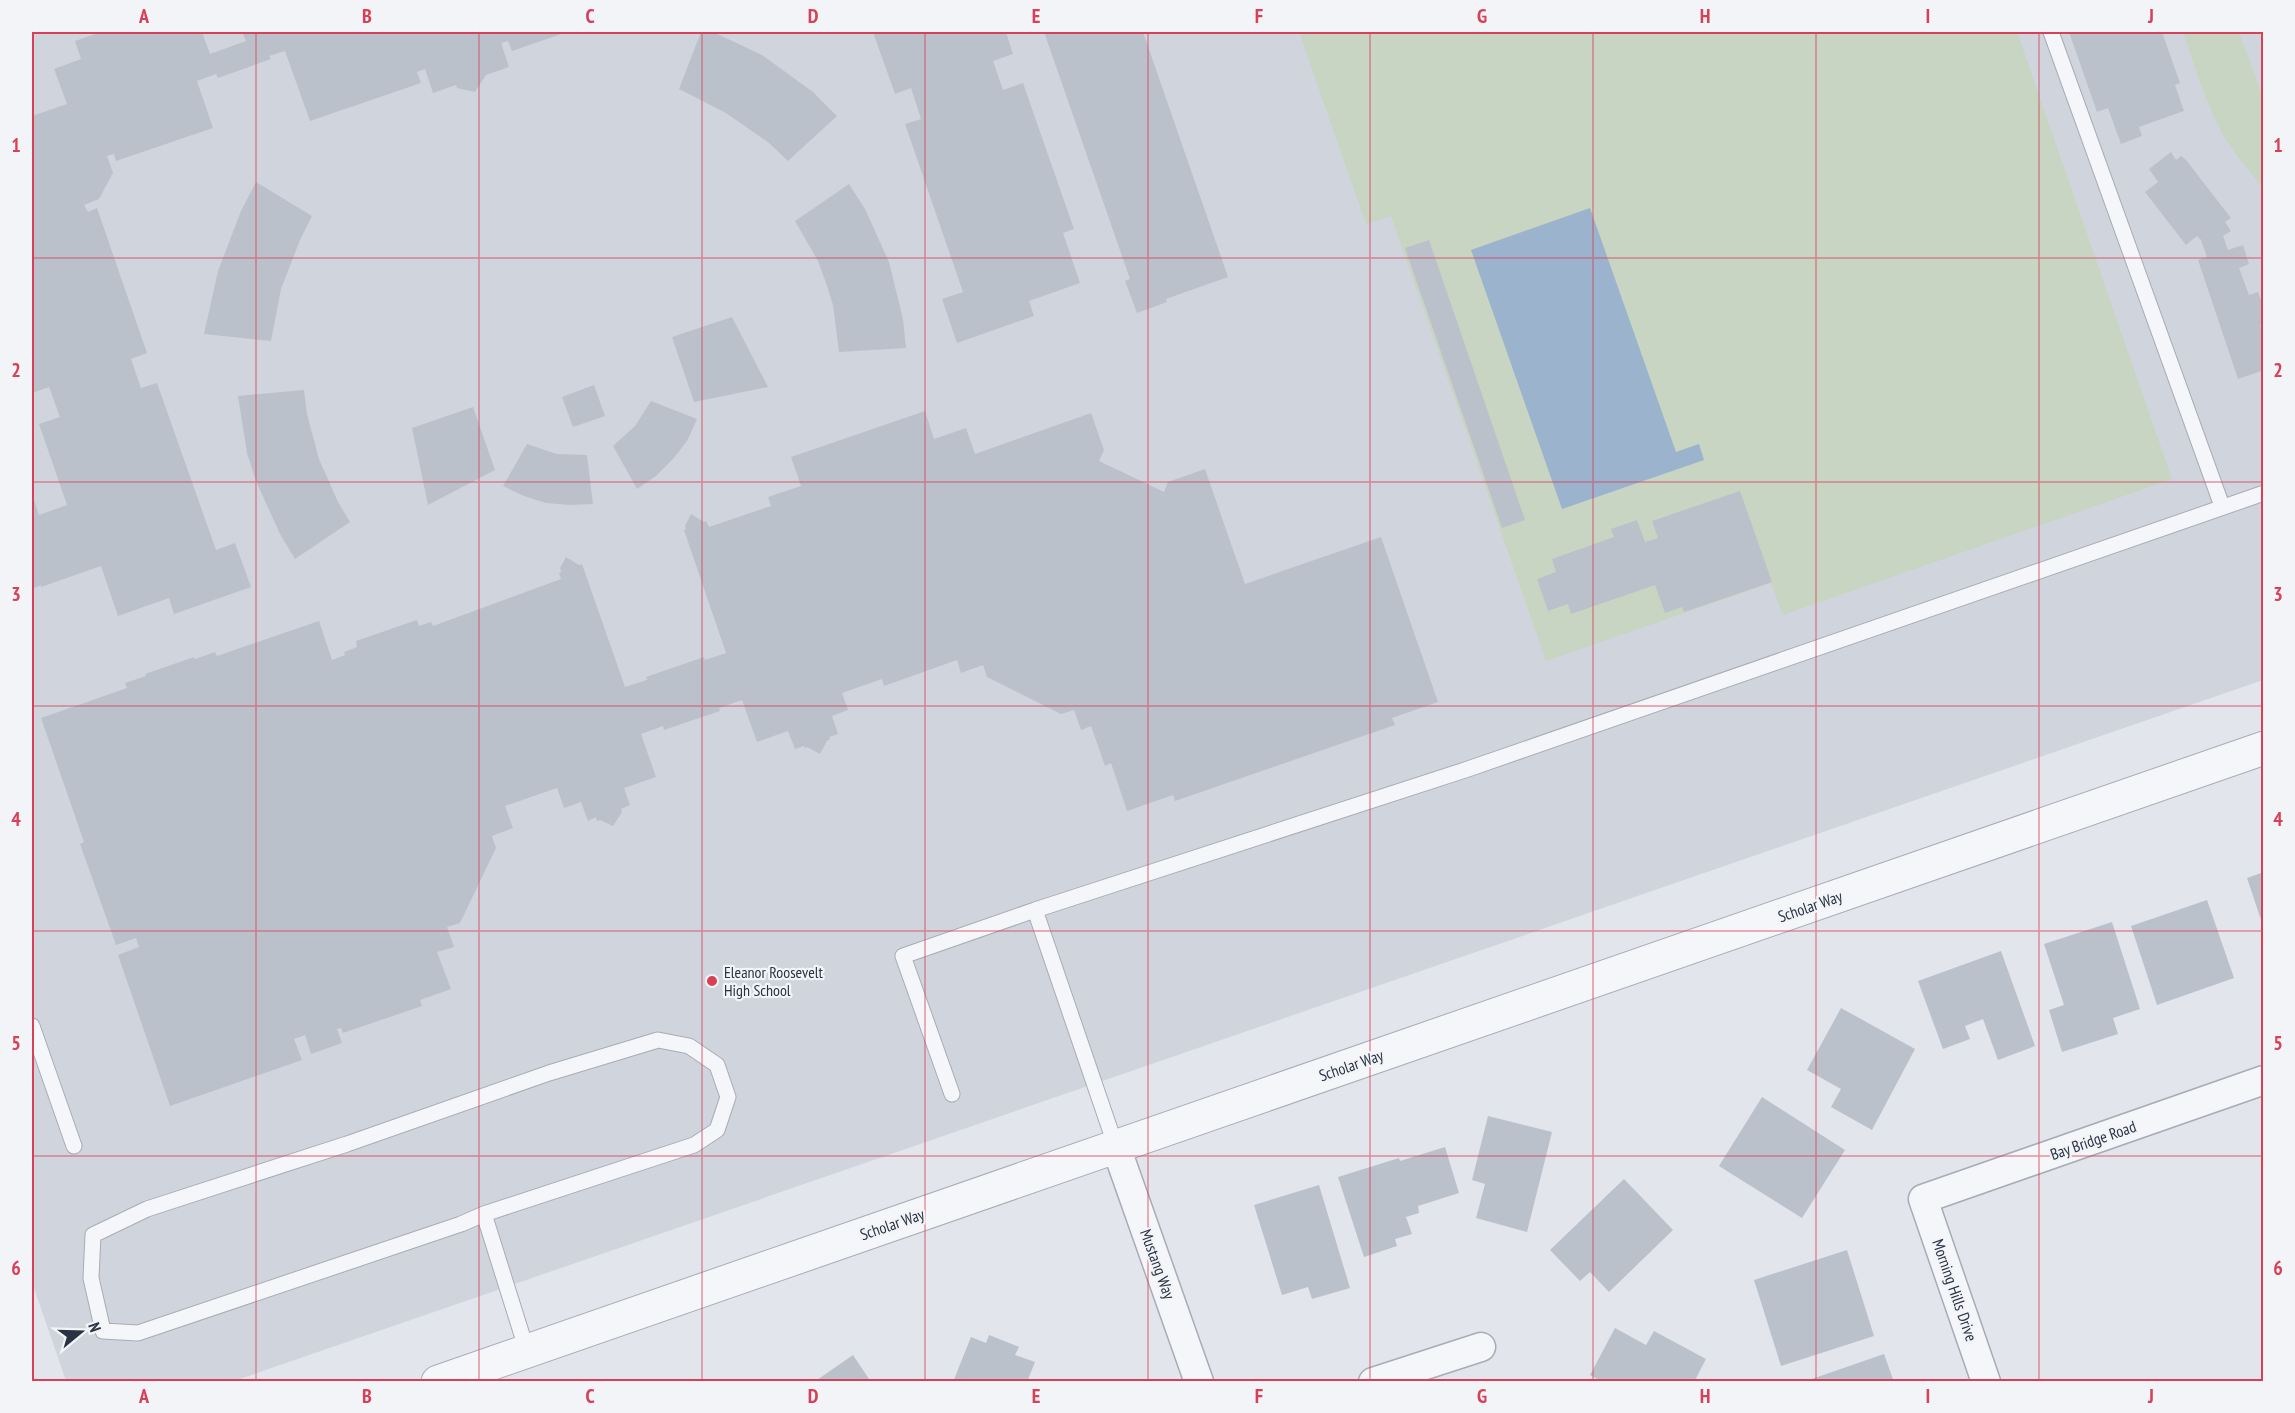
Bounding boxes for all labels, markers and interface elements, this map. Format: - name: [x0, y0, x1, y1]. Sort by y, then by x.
- text: A: [138, 3, 150, 29]
- text: B: [362, 3, 372, 29]
- text: C: [585, 3, 595, 29]
- text: D: [808, 3, 819, 29]
- text: E: [1032, 3, 1040, 29]
- text: F: [1255, 3, 1263, 29]
- text: G: [1477, 3, 1487, 29]
- text: H: [1700, 3, 1710, 29]
- text: I: [1926, 3, 1930, 29]
- text: J: [2147, 3, 2154, 29]
- text: 1: [11, 132, 21, 158]
- text: 1: [2273, 132, 2283, 158]
- text: 2: [11, 357, 21, 383]
- text: 2: [2273, 357, 2283, 383]
- text: 3: [11, 581, 21, 607]
- text: 3: [2273, 581, 2283, 607]
- text: 4: [11, 806, 21, 832]
- text: 4: [2273, 806, 2283, 832]
- street label: Scholar Way: [1775, 886, 1845, 926]
- place label: Eleanor Roosevelt High School: [724, 962, 823, 1000]
- marker: Eleanor Roosevelt High School: [705, 974, 719, 988]
- text: 5: [11, 1030, 21, 1056]
- text: 5: [2273, 1030, 2283, 1056]
- street label: Scholar Way: [1316, 1045, 1386, 1085]
- street label: Bay Bridge Road: [2047, 1116, 2139, 1164]
- street label: Scholar Way: [857, 1204, 927, 1244]
- street label: Mustang Way: [1136, 1226, 1180, 1302]
- street label: Morning Hills Drive: [1928, 1236, 1982, 1344]
- text: 6: [11, 1255, 21, 1281]
- text: 6: [2273, 1255, 2283, 1281]
- north arrow: [51, 1302, 111, 1362]
- text: N: [84, 1320, 106, 1334]
- text: A: [138, 1383, 150, 1409]
- text: B: [362, 1383, 372, 1409]
- text: C: [585, 1383, 595, 1409]
- text: D: [808, 1383, 819, 1409]
- text: E: [1032, 1383, 1040, 1409]
- text: F: [1255, 1383, 1263, 1409]
- text: G: [1477, 1383, 1487, 1409]
- text: H: [1700, 1383, 1710, 1409]
- text: I: [1926, 1383, 1930, 1409]
- text: J: [2147, 1383, 2154, 1409]

